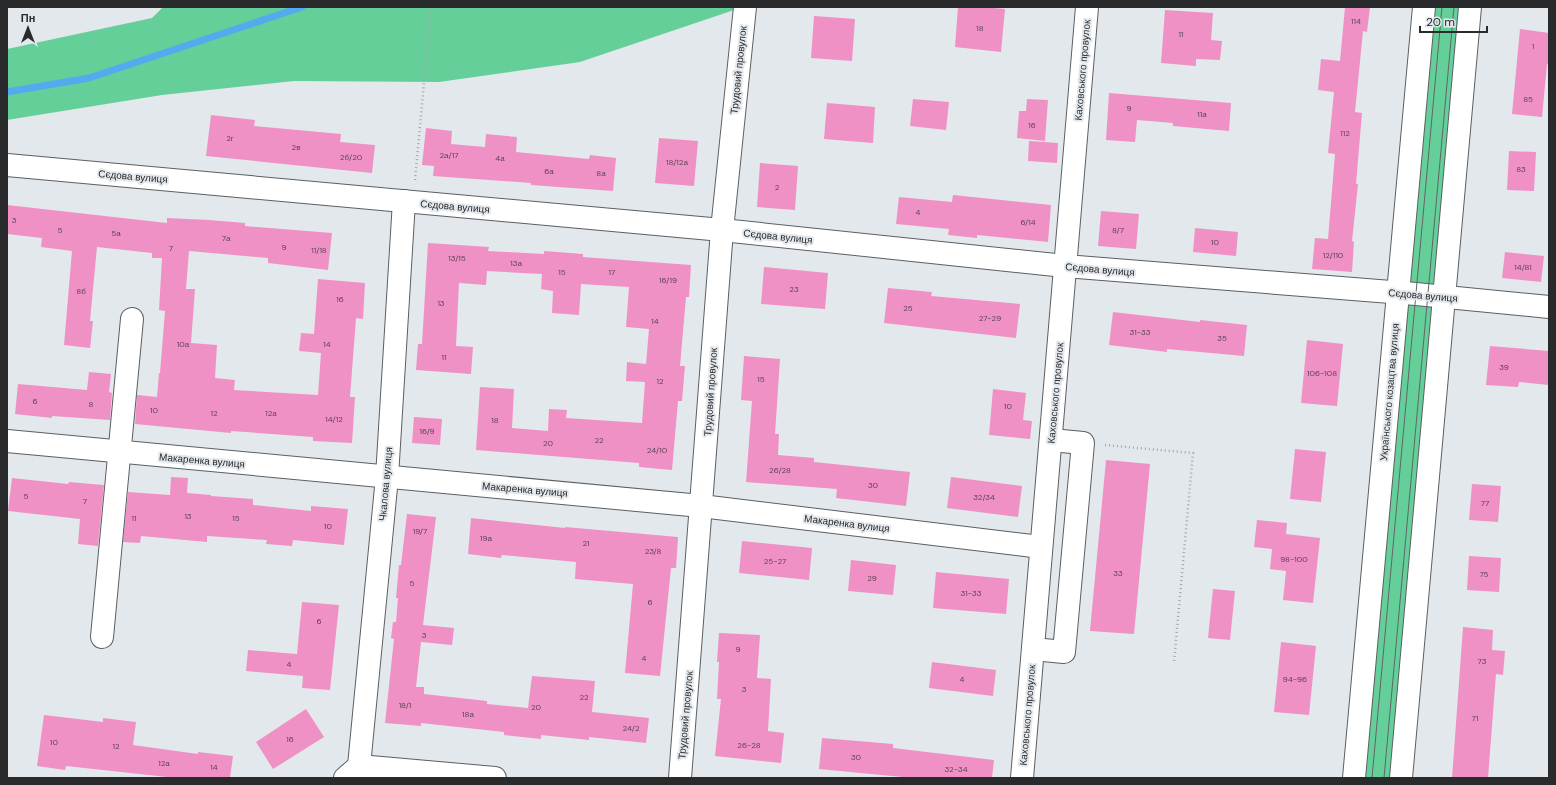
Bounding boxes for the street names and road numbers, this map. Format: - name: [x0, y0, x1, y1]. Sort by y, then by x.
- street label: Каховського провулок: [1072, 18, 1093, 121]
- street label: Трудовий провулок: [727, 25, 750, 115]
- street label: Сєдова вулиця: [98, 167, 168, 186]
- street label: Сєдова вулиця: [420, 197, 490, 216]
- street label: Сєдова вулиця: [743, 226, 813, 247]
- street label: Сєдова вулиця: [1065, 260, 1135, 279]
- street label: Сєдова вулиця: [1388, 286, 1458, 305]
- street label: Українського козацтва вулиця: [1377, 323, 1402, 461]
- street label: Каховського провулок: [1045, 341, 1066, 444]
- street label: Трудовий провулок: [701, 347, 720, 437]
- street label: Чкалова вулиця: [376, 447, 395, 522]
- street label: Макаренка вулиця: [159, 450, 245, 471]
- street label: Макаренка вулиця: [482, 479, 568, 500]
- street label: Макаренка вулиця: [803, 512, 890, 535]
- street label: Каховського провулок: [1017, 663, 1038, 766]
- street label: Трудовий провулок: [675, 670, 696, 760]

